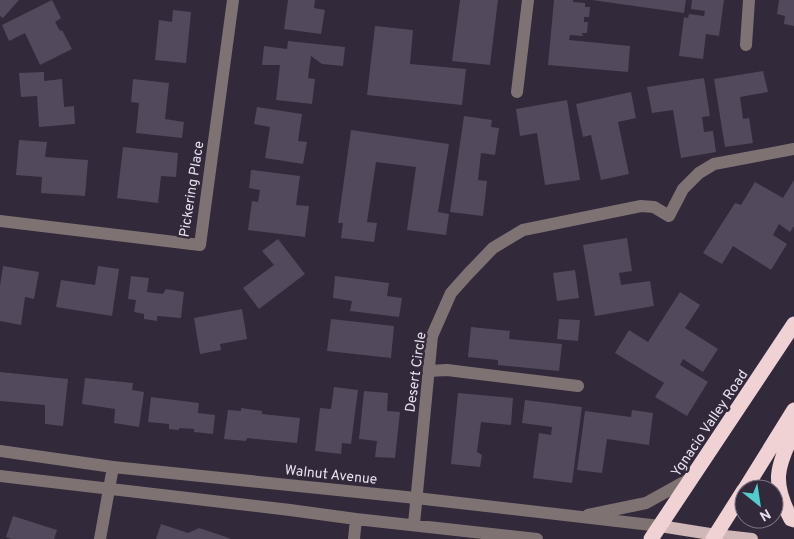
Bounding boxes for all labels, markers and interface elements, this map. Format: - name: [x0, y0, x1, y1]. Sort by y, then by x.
- street label: Pickering Place: [177, 140, 208, 238]
- street label: Desert Circle: [402, 331, 431, 414]
- street label: Ygnacio Valley Road: [668, 367, 752, 481]
- street label: Walnut Avenue: [284, 462, 378, 489]
- north arrow: [734, 479, 784, 529]
- text: N: [756, 504, 773, 524]

